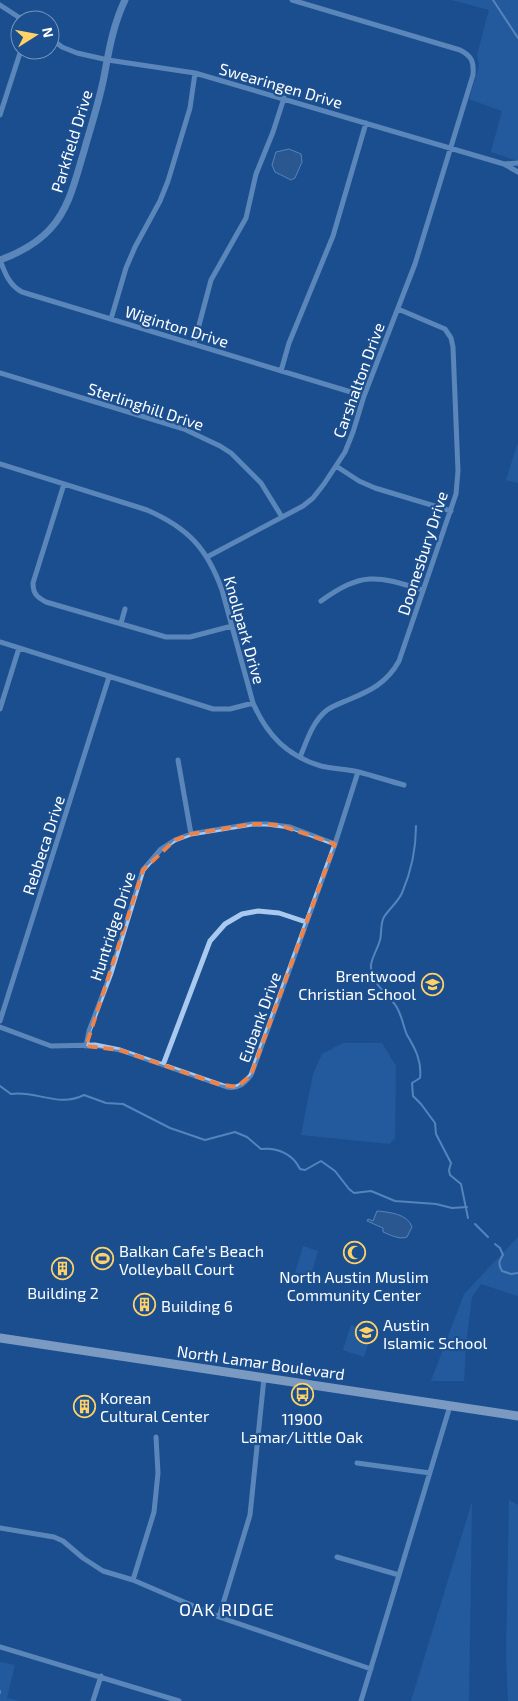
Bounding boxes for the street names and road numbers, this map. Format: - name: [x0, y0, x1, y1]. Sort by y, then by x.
- street label: Swearingen Drive: [217, 58, 345, 112]
- street label: Parkfield Drive: [46, 87, 96, 195]
- street label: Wiginton Drive: [123, 301, 231, 351]
- street label: Carshalton Drive: [328, 320, 388, 440]
- street label: Sterlinghill Drive: [86, 378, 206, 434]
- street label: Doonesbury Drive: [393, 489, 451, 617]
- street label: Knollpark Drive: [221, 574, 269, 686]
- street label: Rebbeca Drive: [18, 793, 68, 897]
- street label: Huntridge Drive: [85, 869, 139, 983]
- street label: Eubank Drive: [234, 969, 284, 1065]
- street label: North Lamar Boulevard: [176, 1341, 346, 1383]

